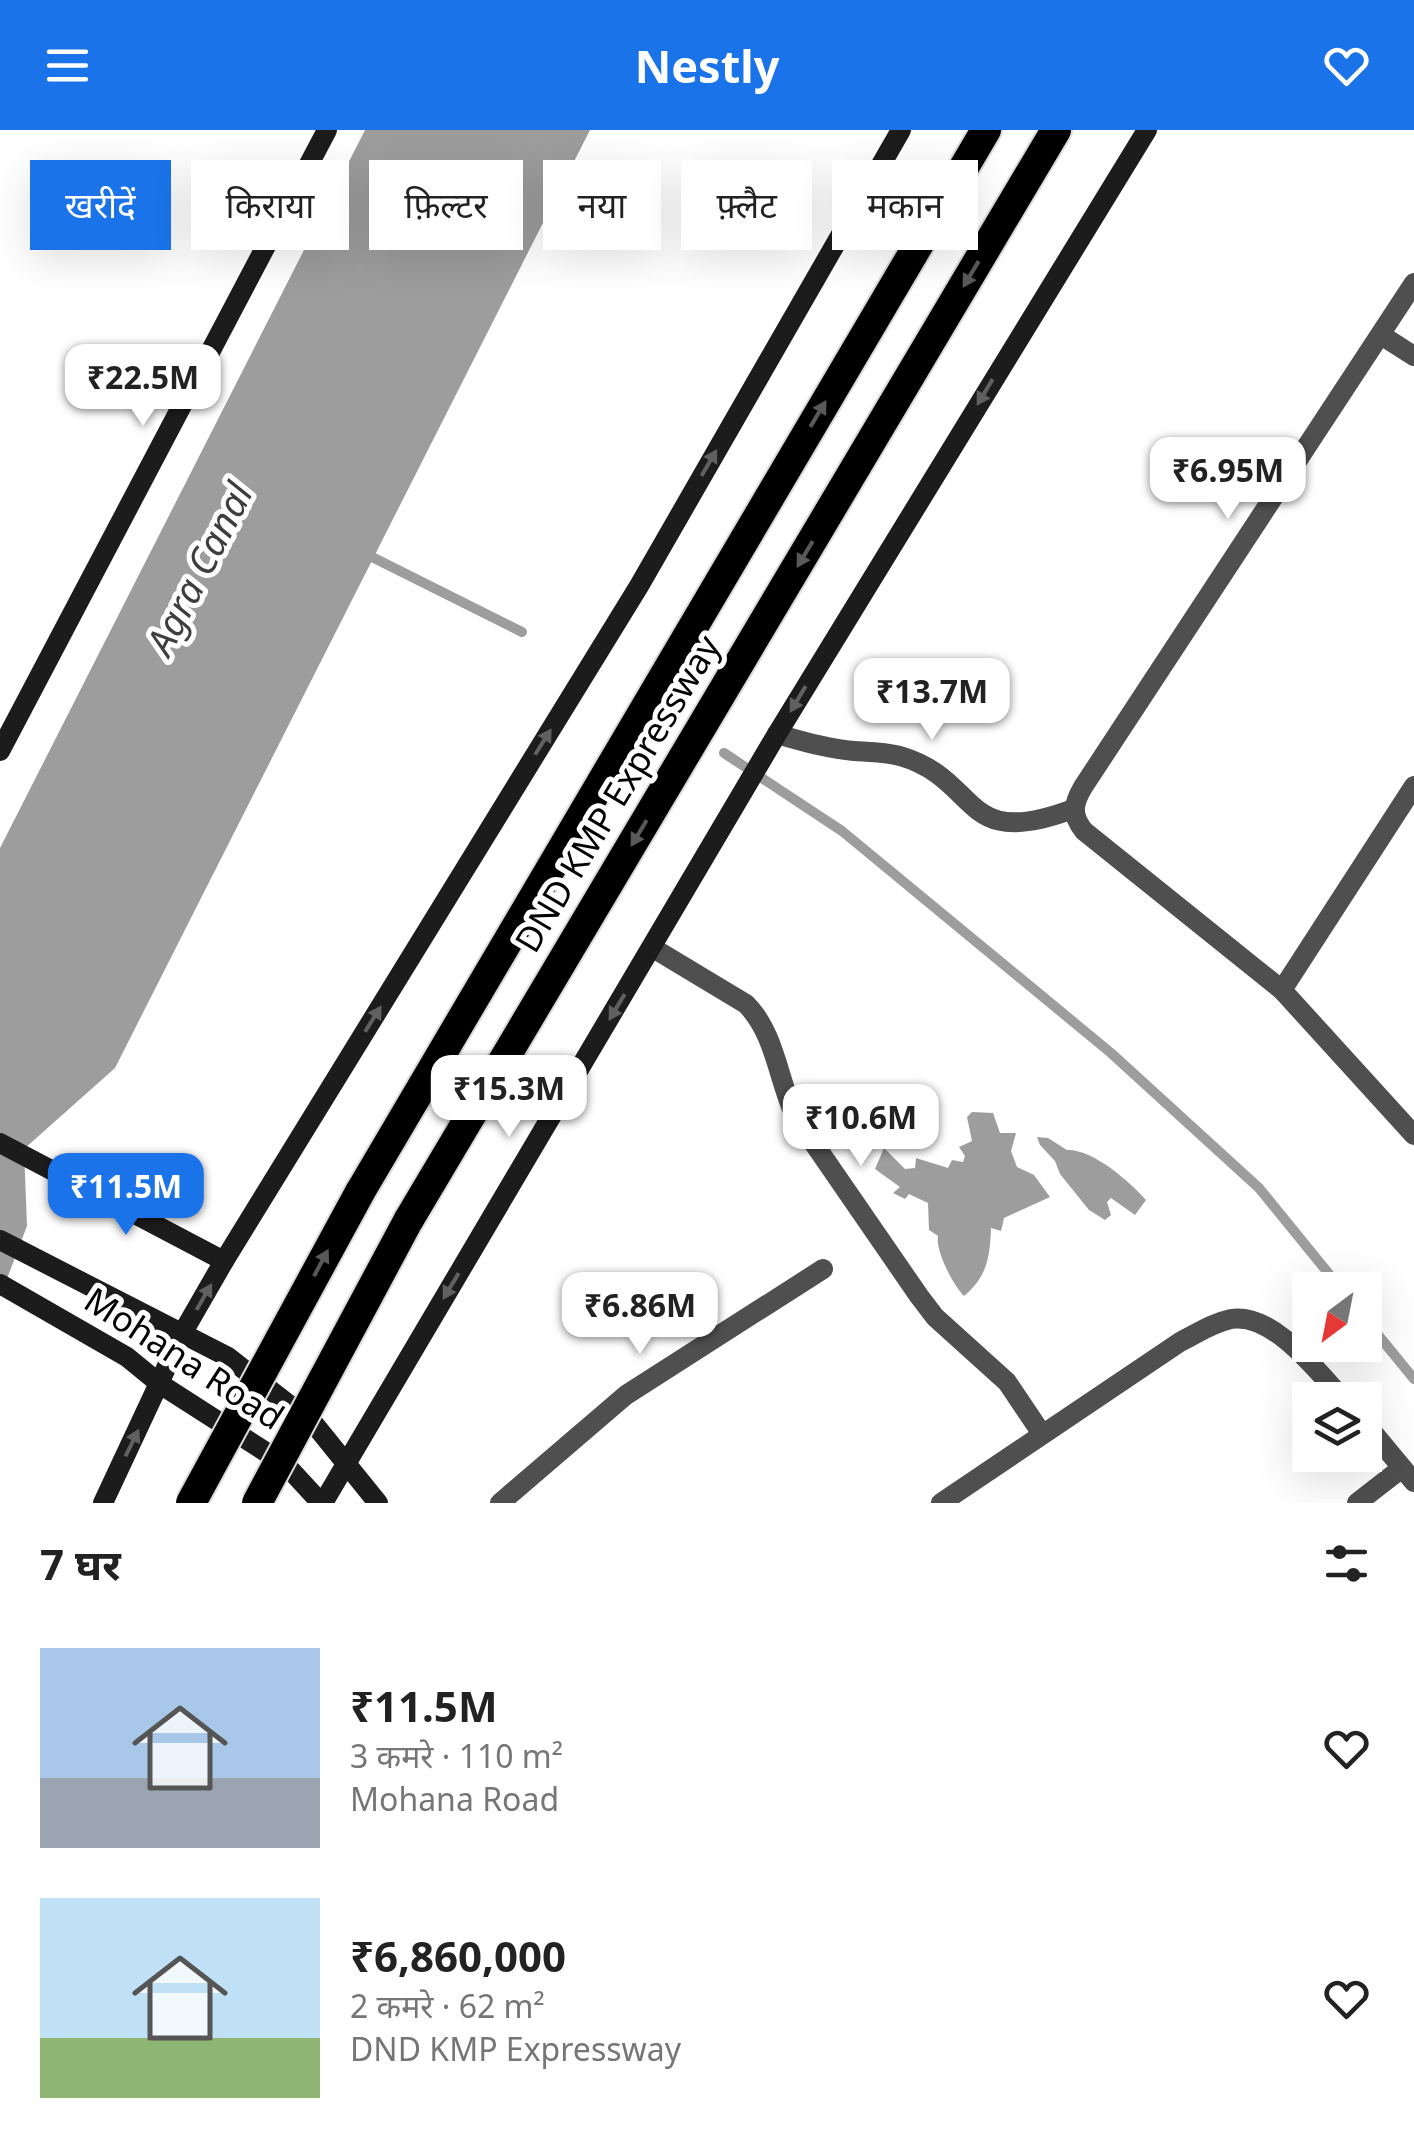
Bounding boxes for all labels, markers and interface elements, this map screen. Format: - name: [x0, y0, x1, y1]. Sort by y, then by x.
- text: Nestly: [635, 35, 779, 96]
- icon: menu: [40, 38, 95, 93]
- icon: heart: [1319, 38, 1374, 93]
- chip: खरीदें: [30, 160, 171, 250]
- chip: किराया: [191, 160, 349, 250]
- chip: फ़िल्टर: [369, 160, 523, 250]
- chip: नया: [543, 160, 661, 250]
- chip: फ़्लैट: [681, 160, 812, 250]
- chip: मकान: [832, 160, 978, 250]
- one-way arrow: [963, 260, 980, 288]
- pin: ₹22.5M: [62, 344, 224, 429]
- text: ₹22.5M: [87, 355, 199, 398]
- one-way arrow: [977, 378, 994, 406]
- one-way arrow: [809, 400, 827, 428]
- pin: ₹6.95M: [1147, 437, 1309, 522]
- text: ₹6.95M: [1172, 448, 1284, 491]
- one-way arrow: [700, 449, 718, 477]
- water label: Agra Canal: [131, 472, 264, 666]
- one-way arrow: [797, 539, 814, 568]
- street label: DND KMP Expressway: [503, 626, 730, 960]
- pin: ₹13.7M: [851, 658, 1013, 743]
- text: ₹13.7M: [876, 669, 988, 712]
- one-way arrow: [790, 685, 807, 713]
- one-way arrow: [534, 728, 551, 756]
- one-way arrow: [631, 819, 648, 847]
- one-way arrow: [609, 993, 627, 1021]
- one-way arrow: [364, 1005, 381, 1033]
- pin: ₹15.3M: [428, 1055, 590, 1140]
- text: ₹15.3M: [453, 1066, 565, 1109]
- pin: ₹10.6M: [780, 1084, 942, 1169]
- text: ₹10.6M: [805, 1095, 917, 1138]
- pin: ₹11.5M: [45, 1153, 207, 1238]
- text: ₹11.5M: [70, 1164, 182, 1207]
- one-way arrow: [313, 1249, 330, 1278]
- one-way arrow: [443, 1272, 460, 1300]
- pin: ₹6.86M: [559, 1272, 721, 1357]
- north arrow: [1292, 1272, 1382, 1362]
- map controls: [1292, 1272, 1382, 1472]
- street label: Mohana Road: [76, 1276, 293, 1440]
- one-way arrow: [195, 1283, 212, 1311]
- text: ₹6.86M: [584, 1283, 696, 1326]
- button: layers: [1292, 1382, 1382, 1472]
- one-way arrow: [123, 1429, 140, 1458]
- text: 7 घर: [40, 1535, 121, 1592]
- icon: filters: [1319, 1536, 1374, 1591]
- text: ₹11.5M: [350, 1677, 498, 1734]
- icon: home: [120, 1688, 240, 1808]
- icon: heart: [1319, 1721, 1374, 1776]
- text: 3 कमरे · 110 m²: [350, 1734, 563, 1777]
- text: Mohana Road: [350, 1777, 559, 1820]
- text: ₹6,860,000: [350, 1927, 566, 1984]
- icon: home: [120, 1938, 240, 2058]
- icon: heart: [1319, 1971, 1374, 2026]
- text: 2 कमरे · 62 m²: [350, 1984, 545, 2027]
- text: DND KMP Expressway: [350, 2027, 681, 2070]

